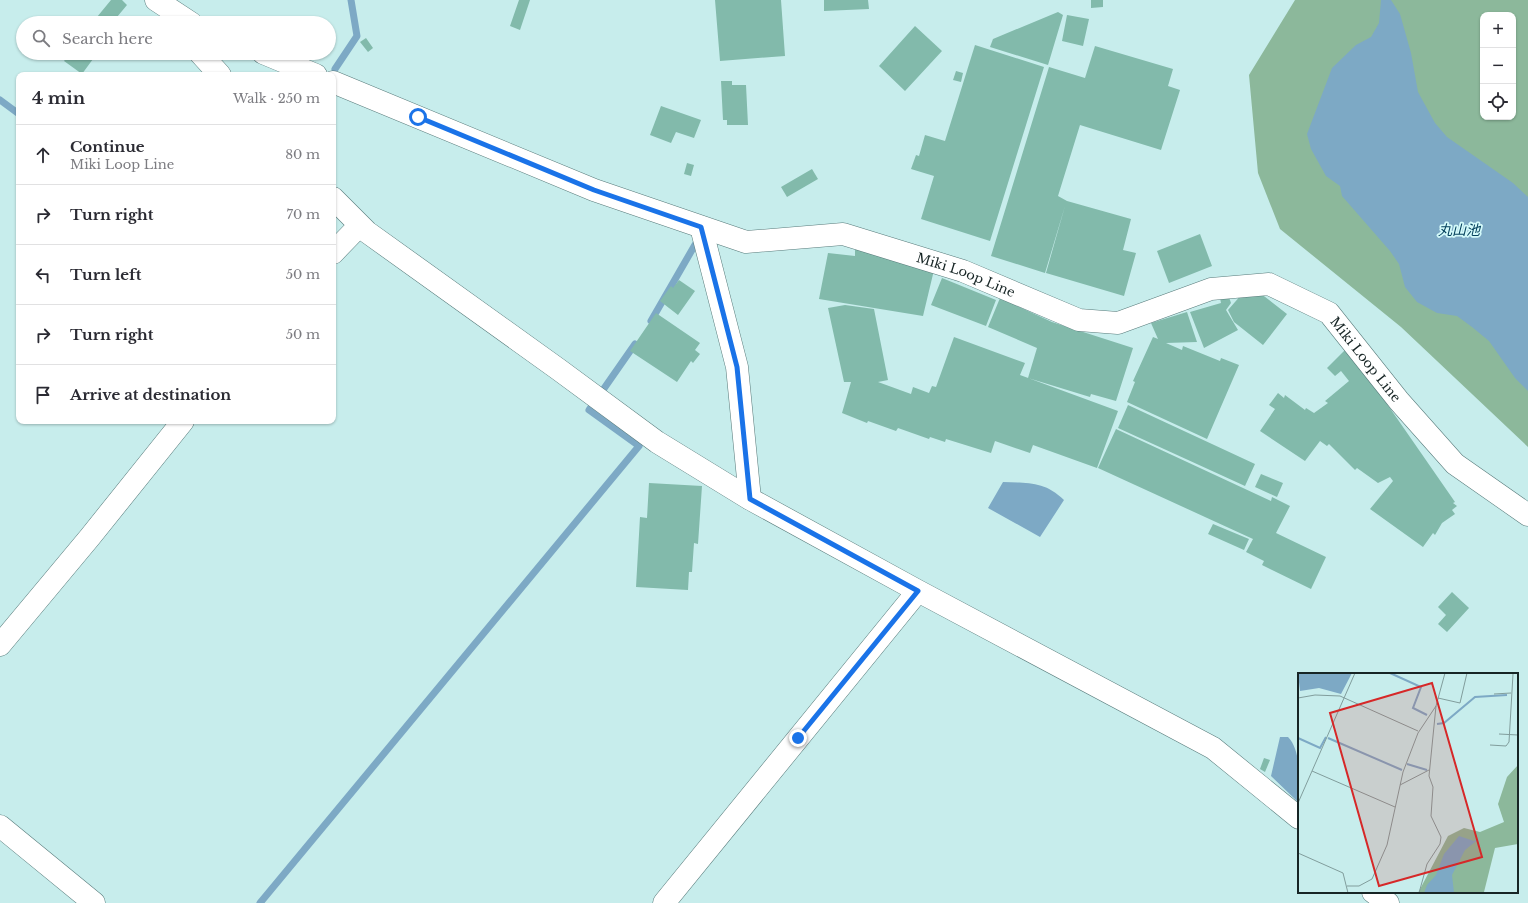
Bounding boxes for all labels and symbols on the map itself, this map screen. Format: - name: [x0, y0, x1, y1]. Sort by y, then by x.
- route start: [409, 108, 427, 126]
- water label: 丸山池: [1438, 221, 1482, 239]
- street label: Miki Loop Line: [914, 249, 1018, 301]
- street label: Miki Loop Line: [1326, 313, 1404, 406]
- inset map: [1298, 673, 1518, 893]
- route end: [789, 729, 807, 747]

